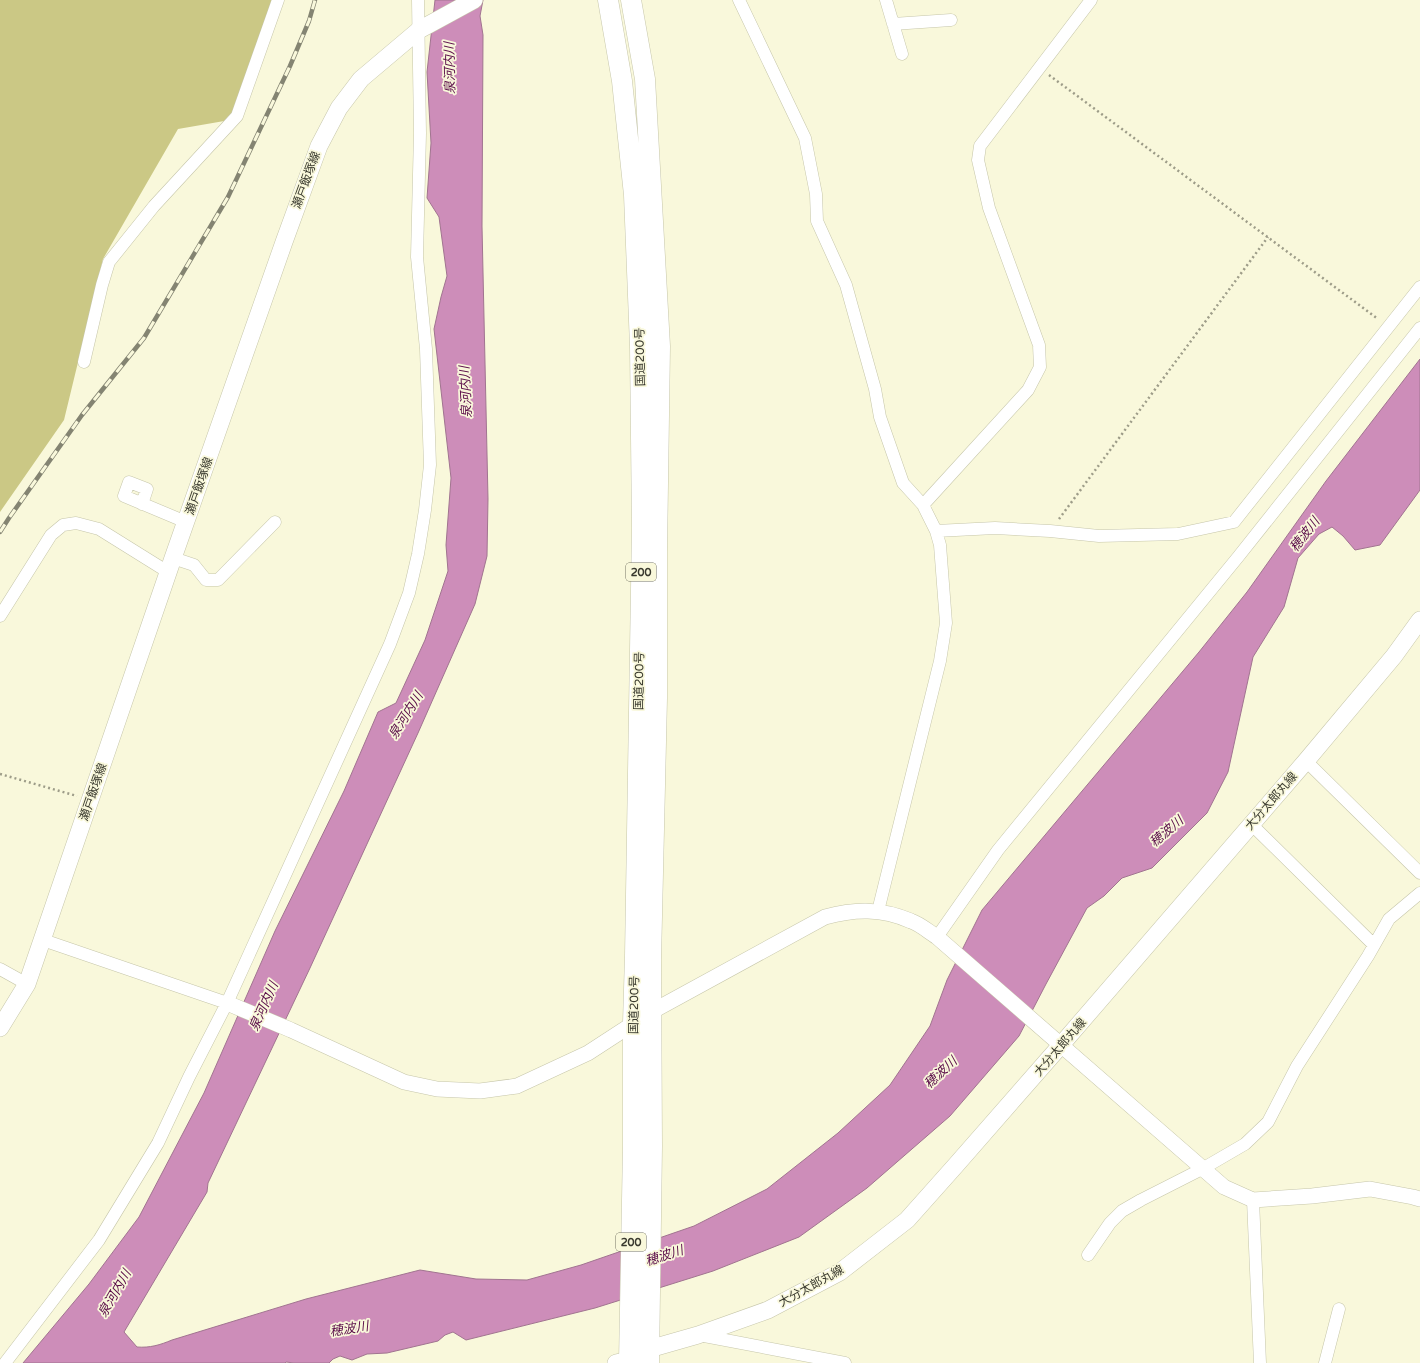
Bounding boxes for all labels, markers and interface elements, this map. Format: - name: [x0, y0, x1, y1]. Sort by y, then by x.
- water label: 泉河内川: [442, 40, 458, 94]
- street label: 瀬戸飯塚線: [289, 149, 323, 211]
- street label: 国道200号: [632, 328, 648, 386]
- water label: 泉河内川: [457, 364, 475, 418]
- street label: 瀬戸飯塚線: [183, 455, 215, 517]
- water label: 穂波川: [1286, 513, 1324, 555]
- road number: 200: [626, 563, 656, 581]
- street label: 国道200号: [631, 652, 647, 710]
- water label: 泉河内川: [385, 688, 427, 742]
- street label: 瀬戸飯塚線: [77, 761, 109, 823]
- street label: 大分太郎丸線: [1242, 769, 1300, 833]
- water label: 穂波川: [1147, 812, 1188, 851]
- street label: 国道200号: [626, 976, 642, 1034]
- water label: 泉河内川: [246, 978, 283, 1033]
- street label: 大分太郎丸線: [1031, 1015, 1089, 1079]
- water label: 穂波川: [921, 1052, 962, 1092]
- road number: 200: [616, 1233, 646, 1251]
- water label: 穂波川: [643, 1242, 687, 1270]
- street label: 大分太郎丸線: [776, 1262, 846, 1310]
- water label: 泉河内川: [95, 1265, 136, 1320]
- water label: 穂波川: [329, 1318, 372, 1340]

